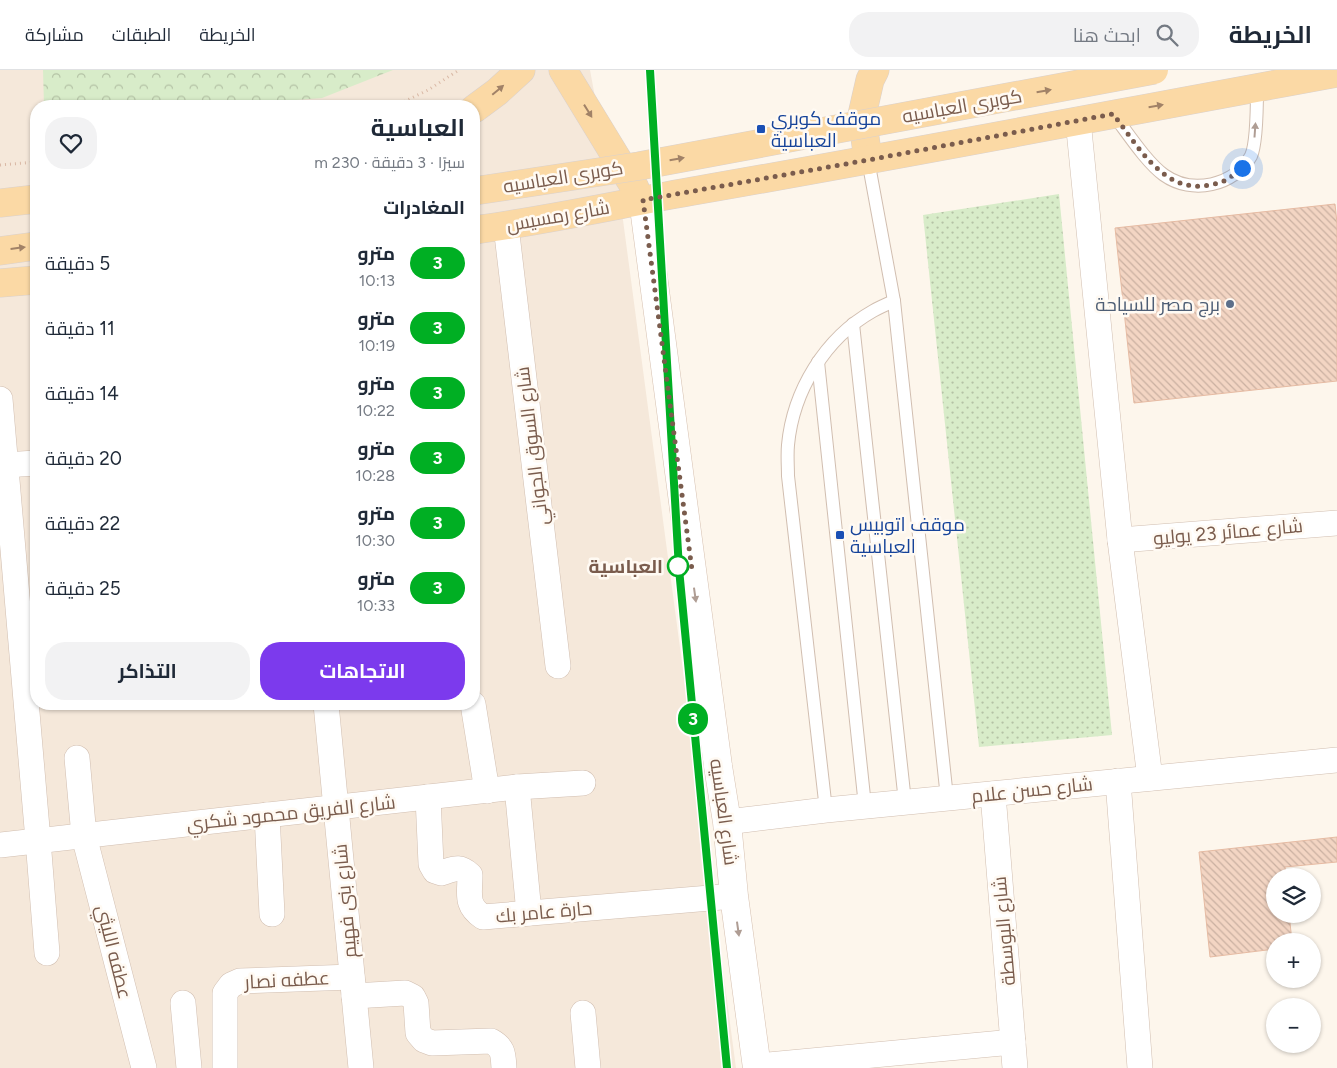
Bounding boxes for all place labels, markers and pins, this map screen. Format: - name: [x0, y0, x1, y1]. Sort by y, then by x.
- place label: موقف كوبري العباسية: [771, 107, 881, 152]
- marker: موقف كوبري العباسية: [755, 123, 767, 135]
- place label: برج مصر للسياحة: [1095, 293, 1220, 318]
- marker: برج مصر للسياحة: [1224, 298, 1236, 310]
- place label: موقف اتوبيس العباسية: [850, 513, 965, 558]
- marker: موقف اتوبيس العباسية: [834, 529, 846, 541]
- place label: العباسية: [588, 555, 663, 578]
- marker: العباسية: [667, 555, 689, 577]

